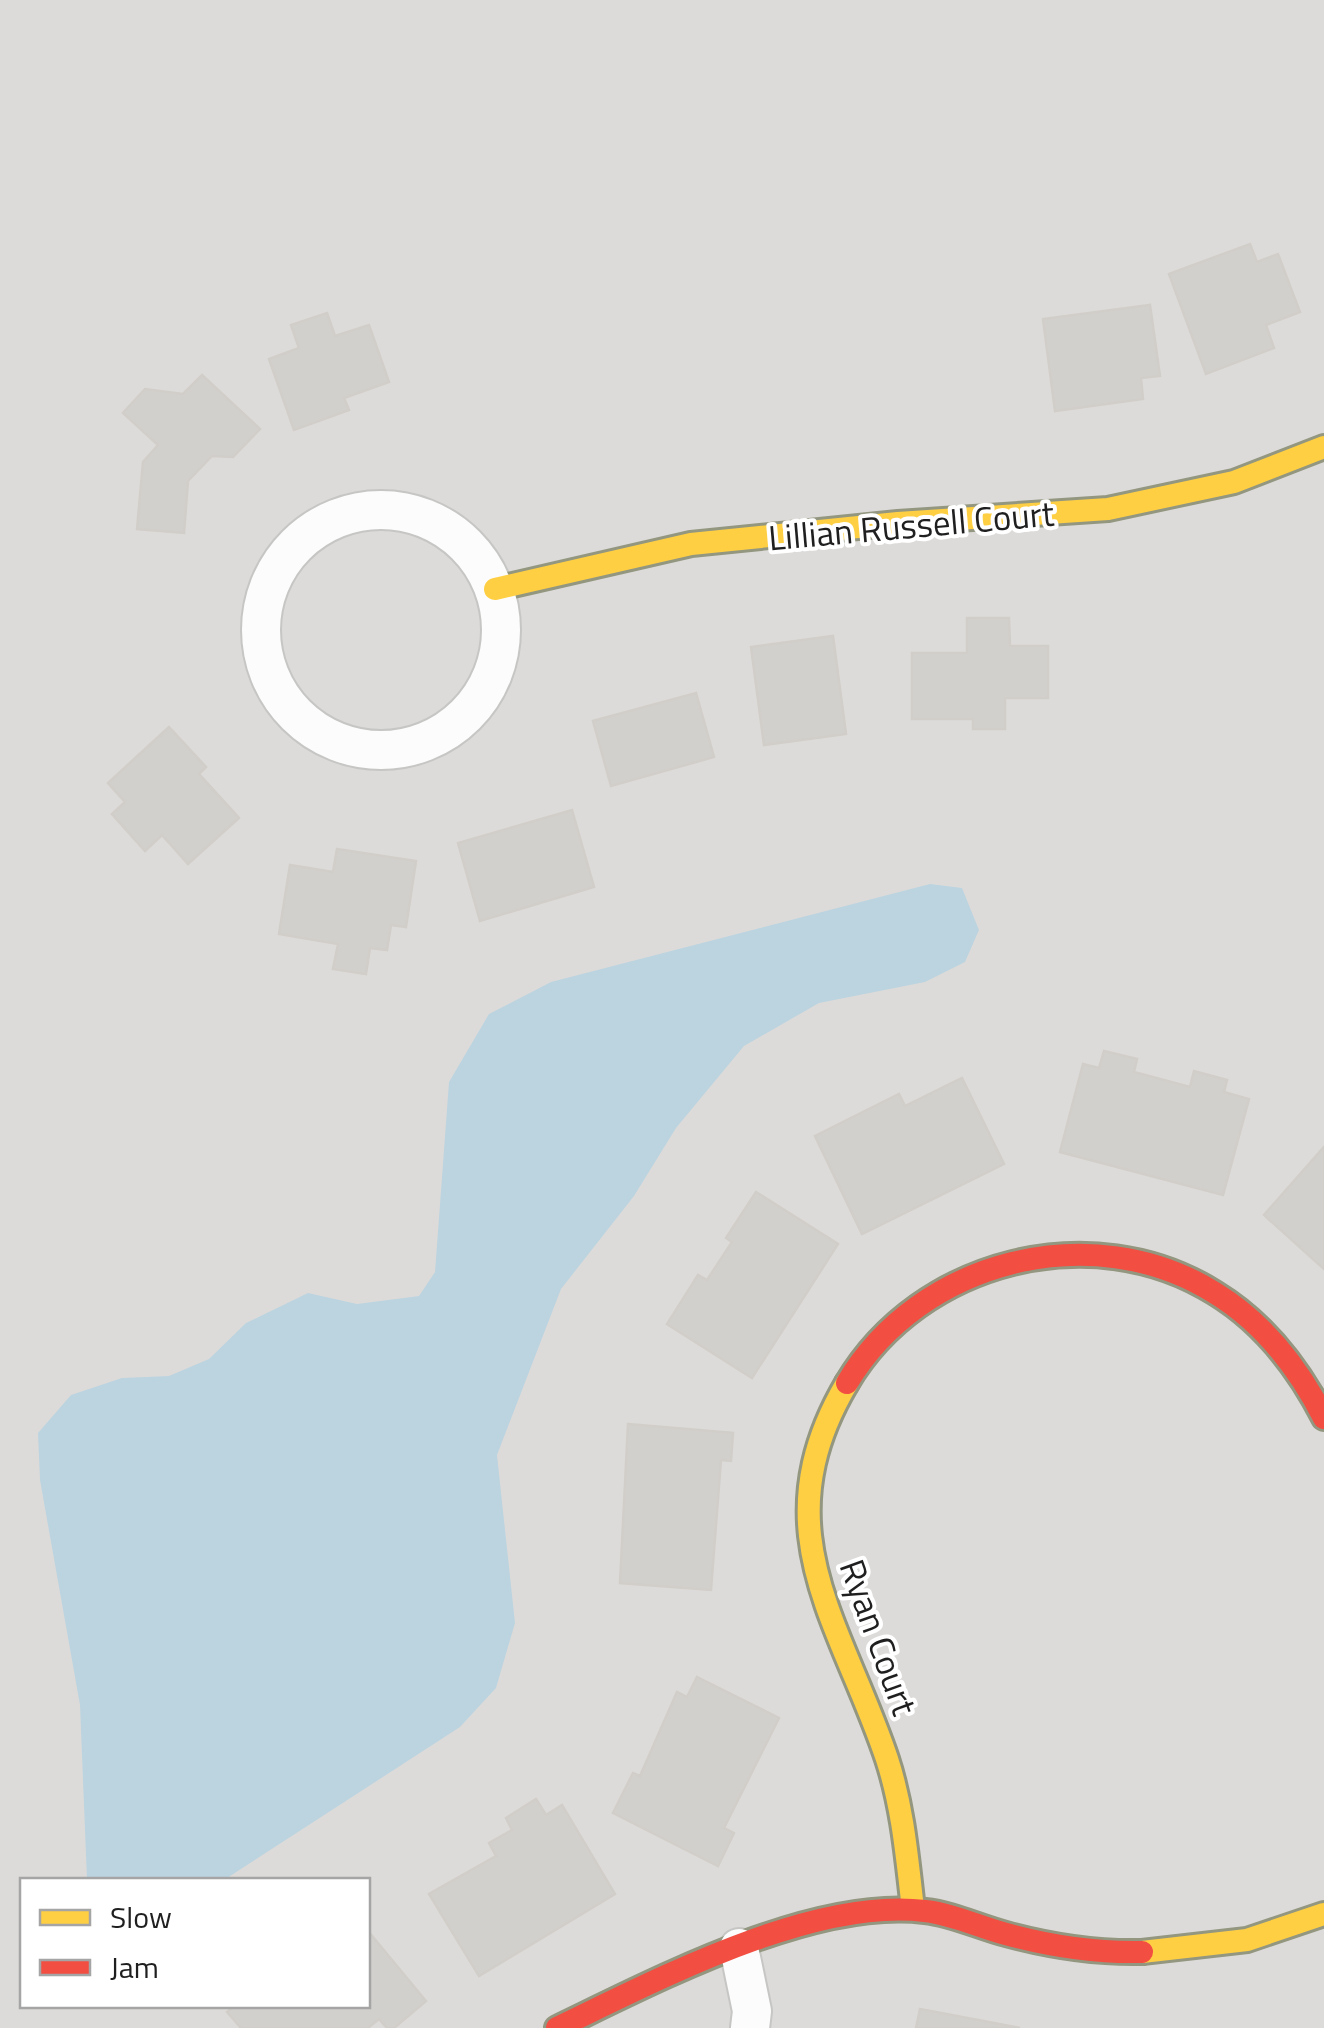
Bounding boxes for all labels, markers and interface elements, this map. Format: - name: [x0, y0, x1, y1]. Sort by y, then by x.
- street label: Lillian Russell Court: [766, 486, 1056, 564]
- street label: Ryan Court: [826, 1551, 932, 1723]
- legend: [20, 1878, 370, 2008]
- text: Slow: [110, 1894, 172, 1940]
- text: Jam: [110, 1944, 159, 1990]

